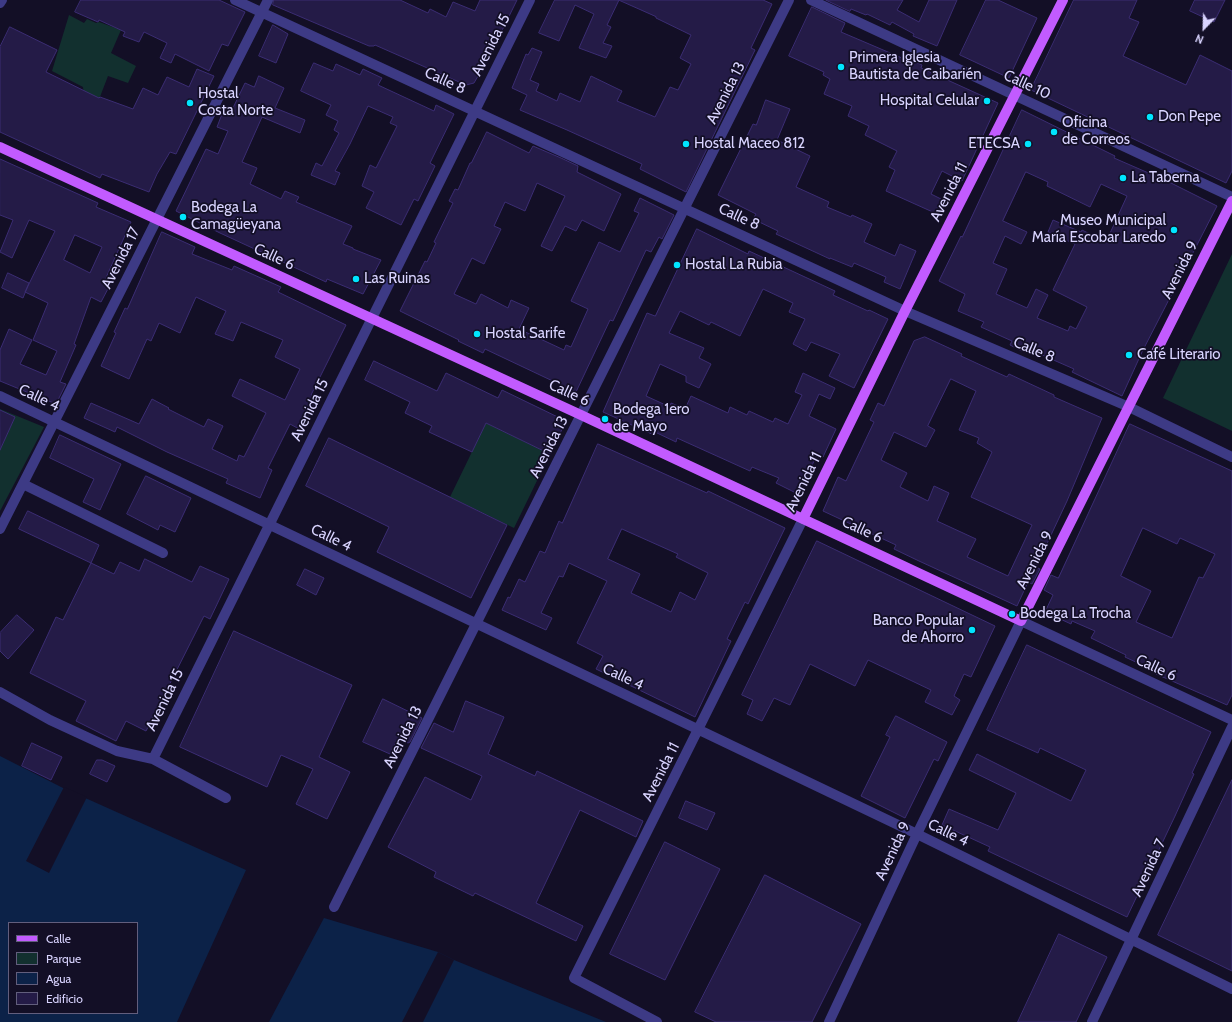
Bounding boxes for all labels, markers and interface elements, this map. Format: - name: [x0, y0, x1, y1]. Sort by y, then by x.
- north arrow: [1184, 8, 1224, 48]
- street label: Avenida 15: [468, 11, 514, 79]
- text: N: [1193, 31, 1206, 47]
- place label: Primera Iglesia Bautista de Caibarién: [849, 49, 982, 84]
- street label: Avenida 13: [703, 59, 749, 127]
- marker: Primera Iglesia Bautista de Caibarién: [836, 62, 846, 72]
- street label: Calle 8: [421, 64, 469, 98]
- street label: Calle 10: [1001, 66, 1053, 104]
- place label: Hostal Costa Norte: [198, 85, 273, 120]
- place label: Hospital Celular: [880, 92, 979, 110]
- marker: Hospital Celular: [982, 96, 992, 106]
- marker: Hostal Costa Norte: [185, 98, 195, 108]
- place label: Don Pepe: [1158, 108, 1221, 126]
- marker: Don Pepe: [1145, 112, 1155, 122]
- place label: Oficina de Correos: [1062, 114, 1130, 149]
- marker: Oficina de Correos: [1049, 127, 1059, 137]
- place label: Hostal Maceo 812: [694, 135, 805, 153]
- place label: ETECSA: [968, 135, 1020, 153]
- marker: Hostal Maceo 812: [681, 139, 691, 149]
- marker: ETECSA: [1023, 139, 1033, 149]
- street label: Avenida 11: [926, 159, 972, 225]
- place label: La Taberna: [1131, 169, 1200, 187]
- marker: La Taberna: [1118, 173, 1128, 183]
- place label: Bodega La Camagüeyana: [191, 199, 281, 234]
- street label: Calle 8: [715, 200, 763, 234]
- marker: Bodega La Camagüeyana: [178, 212, 188, 222]
- place label: Museo Municipal María Escobar Laredo: [1032, 212, 1166, 247]
- street label: Avenida 17: [98, 224, 144, 292]
- marker: Museo Municipal María Escobar Laredo: [1169, 225, 1179, 235]
- street label: Avenida 9: [1158, 238, 1202, 302]
- street label: Calle 6: [251, 240, 297, 274]
- place label: Hostal La Rubia: [685, 256, 783, 274]
- marker: Hostal La Rubia: [672, 260, 682, 270]
- place label: Las Ruinas: [364, 270, 430, 288]
- marker: Las Ruinas: [351, 274, 361, 284]
- place label: Hostal Sarife: [485, 325, 565, 343]
- marker: Hostal Sarife: [472, 329, 482, 339]
- street label: Calle 8: [1010, 333, 1058, 367]
- place label: Café Literario: [1137, 346, 1221, 364]
- marker: Café Literario: [1124, 350, 1134, 360]
- street label: Avenida 15: [287, 376, 333, 444]
- street label: Calle 6: [546, 376, 592, 410]
- street label: Calle 4: [16, 381, 62, 415]
- place label: Bodega 1ero de Mayo: [613, 401, 690, 436]
- street label: Avenida 13: [526, 413, 572, 481]
- marker: Bodega 1ero de Mayo: [600, 414, 610, 424]
- street label: Avenida 11: [782, 449, 826, 515]
- street label: Calle 6: [839, 513, 885, 547]
- street label: Calle 4: [308, 520, 354, 556]
- street label: Avenida 9: [1013, 528, 1057, 592]
- place label: Bodega La Trocha: [1020, 605, 1131, 623]
- marker: Bodega La Trocha: [1007, 609, 1017, 619]
- place label: Banco Popular de Ahorro: [873, 612, 964, 647]
- marker: Banco Popular de Ahorro: [967, 625, 977, 635]
- street label: Calle 6: [1133, 651, 1179, 685]
- street label: Calle 4: [600, 660, 646, 694]
- street label: Avenida 15: [142, 666, 188, 734]
- street label: Avenida 13: [380, 703, 426, 771]
- street label: Avenida 11: [638, 739, 684, 805]
- street label: Calle 4: [925, 815, 971, 851]
- street label: Avenida 9: [872, 819, 914, 883]
- street label: Avenida 7: [1128, 836, 1170, 900]
- legend: [8, 922, 138, 1014]
- text: Calle: [46, 931, 71, 946]
- text: Parque: [46, 951, 81, 966]
- text: Agua: [46, 971, 71, 986]
- text: Edificio: [46, 991, 83, 1006]

